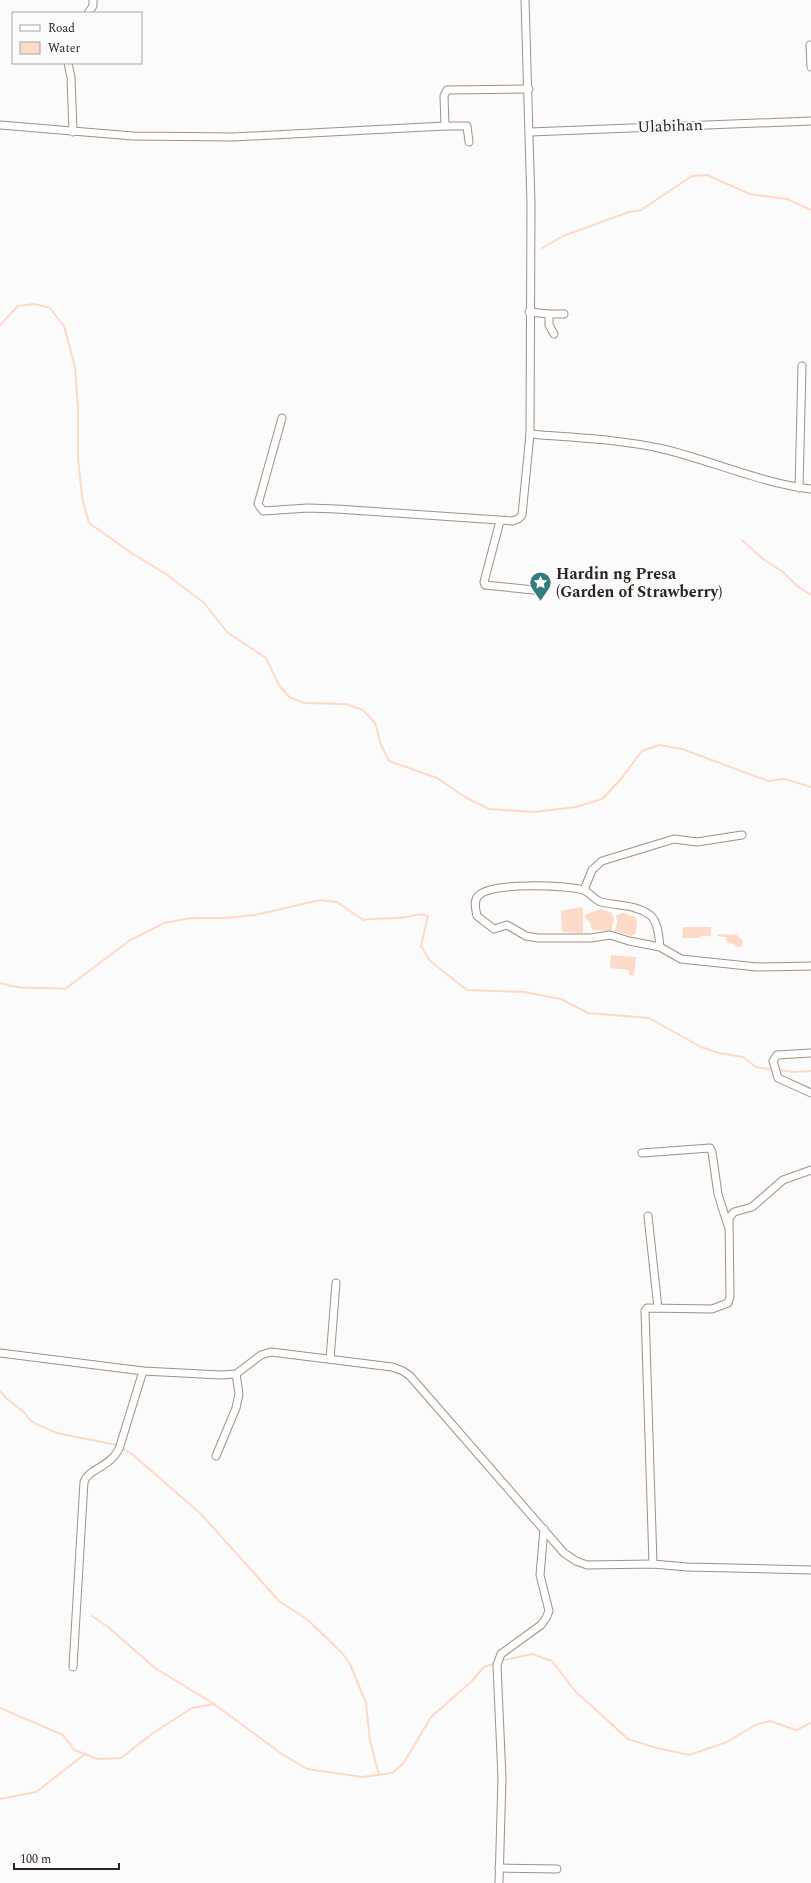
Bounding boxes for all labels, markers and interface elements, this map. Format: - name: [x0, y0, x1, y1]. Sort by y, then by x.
- legend: [12, 12, 142, 64]
- text: Road: [48, 19, 75, 38]
- text: Water: [48, 39, 80, 58]
- street label: Ulabihan: [637, 113, 703, 139]
- place label: Hardin ng Presa (Garden of Strawberry): [556, 562, 722, 604]
- place icon: Hardin ng Presa (Garden of Strawberry): [527, 570, 553, 603]
- scale bar: [14, 1845, 119, 1871]
- text: 100 m: [20, 1850, 51, 1869]

